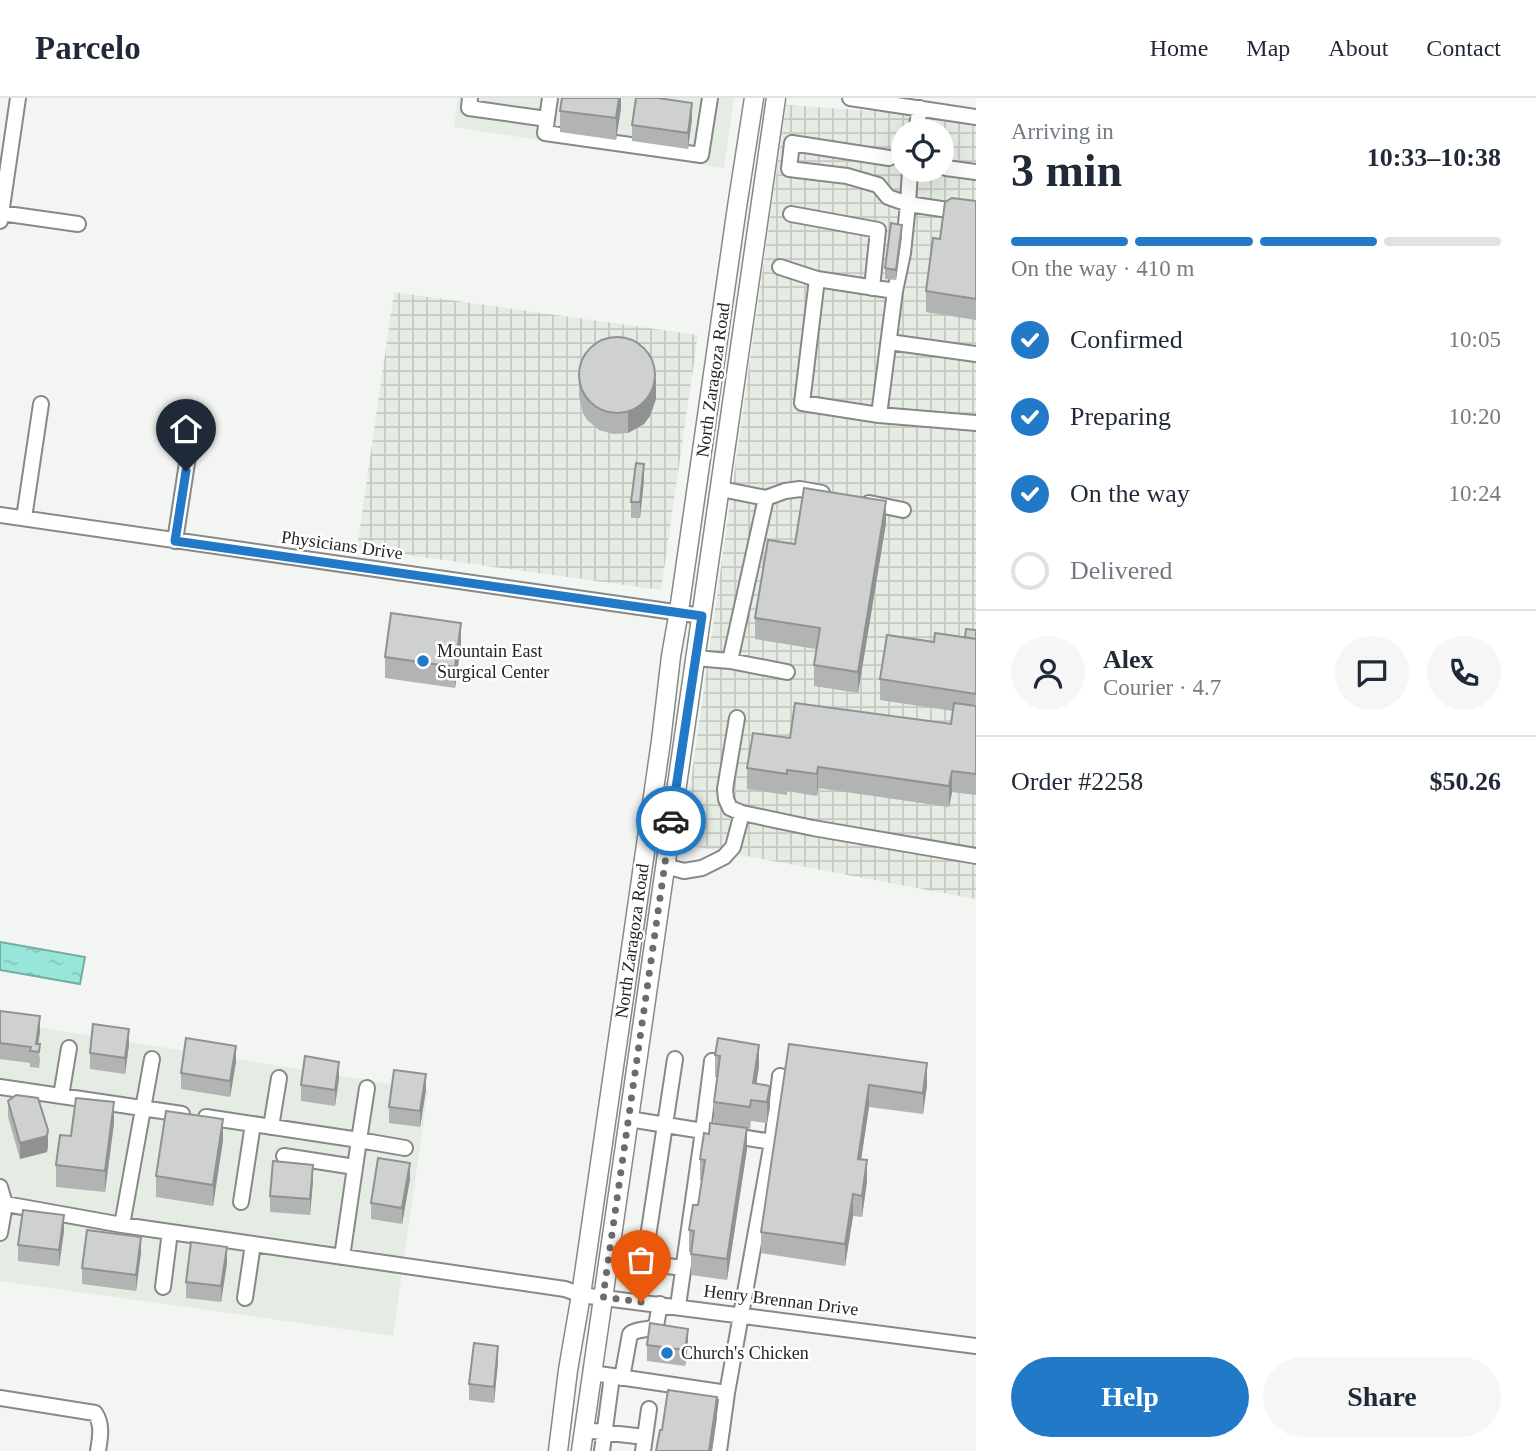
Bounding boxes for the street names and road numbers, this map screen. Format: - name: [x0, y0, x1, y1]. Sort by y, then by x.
- street label: North Zaragoza Road: [692, 301, 734, 459]
- street label: Physicians Drive: [280, 527, 404, 563]
- street label: North Zaragoza Road: [611, 862, 653, 1020]
- street label: Henry Brennan Drive: [702, 1281, 860, 1319]

